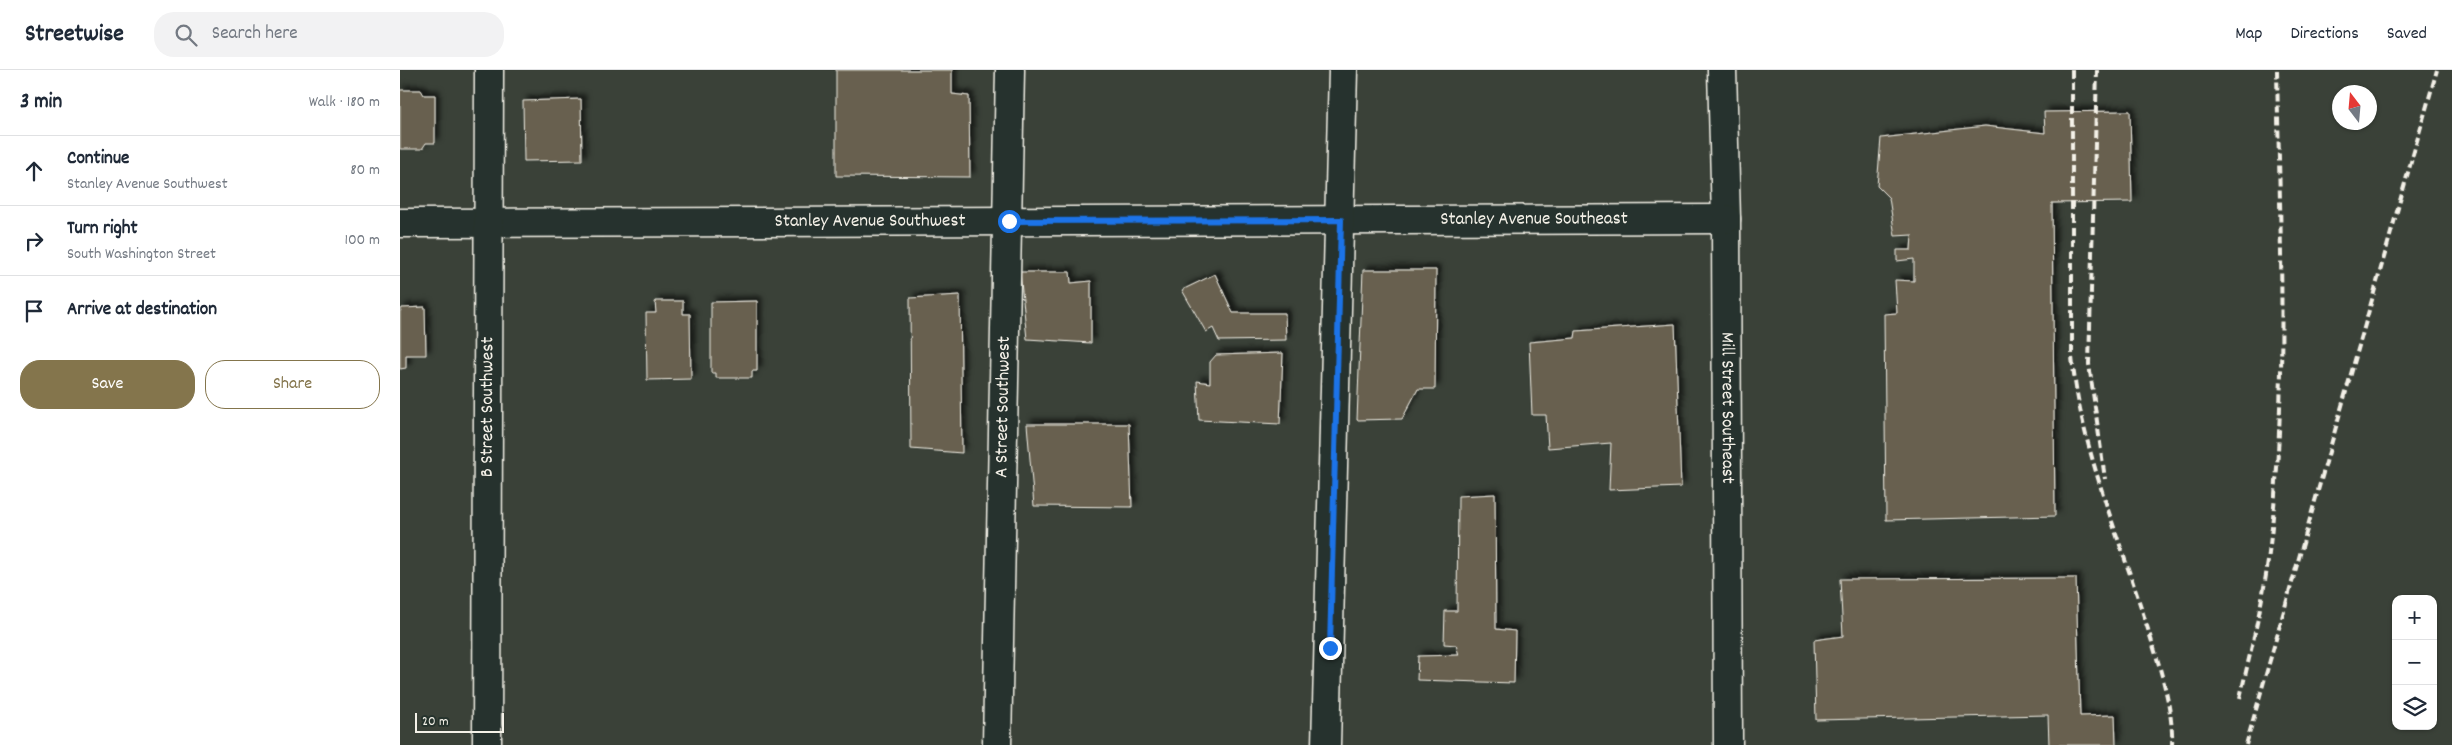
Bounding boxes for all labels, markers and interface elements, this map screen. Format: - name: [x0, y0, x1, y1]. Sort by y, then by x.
- search box: [154, 12, 504, 57]
- text: Streetwise: [25, 18, 124, 52]
- icon: search: [172, 21, 200, 49]
- text: Search here: [212, 21, 298, 48]
- text: Map: [2235, 22, 2262, 47]
- text: Directions: [2290, 22, 2359, 47]
- text: Saved: [2387, 22, 2427, 47]
- north arrow: [2332, 85, 2377, 130]
- text: 3 min: [20, 88, 62, 118]
- text: Walk · 180 m: [309, 91, 380, 114]
- text: Continue: [67, 146, 129, 173]
- icon: ahead: [20, 157, 48, 185]
- text: 80 m: [350, 159, 380, 182]
- text: Stanley Avenue Southwest: [67, 173, 228, 196]
- street label: Stanley Avenue Southeast: [1440, 206, 1628, 233]
- street label: Stanley Avenue Southwest: [775, 208, 965, 235]
- route start: [998, 210, 1021, 233]
- text: Turn right: [67, 216, 138, 243]
- icon: right: [20, 227, 48, 255]
- text: 100 m: [344, 229, 380, 252]
- text: South Washington Street: [67, 243, 216, 266]
- icon: arrive: [20, 297, 48, 325]
- text: Arrive at destination: [67, 297, 217, 324]
- street label: Mill Street Southeast: [1713, 332, 1741, 484]
- street label: A Street Southwest: [989, 336, 1018, 478]
- street label: B Street Southwest: [474, 337, 502, 477]
- button: Save: [20, 360, 195, 409]
- button: Share: [205, 360, 380, 409]
- map controls: [2392, 595, 2437, 730]
- button: +: [2392, 595, 2437, 640]
- route end: [1319, 637, 1342, 660]
- button: −: [2392, 640, 2437, 685]
- button: layers: [2392, 685, 2437, 730]
- scale bar: [415, 710, 504, 733]
- text: 20 m: [422, 712, 449, 732]

